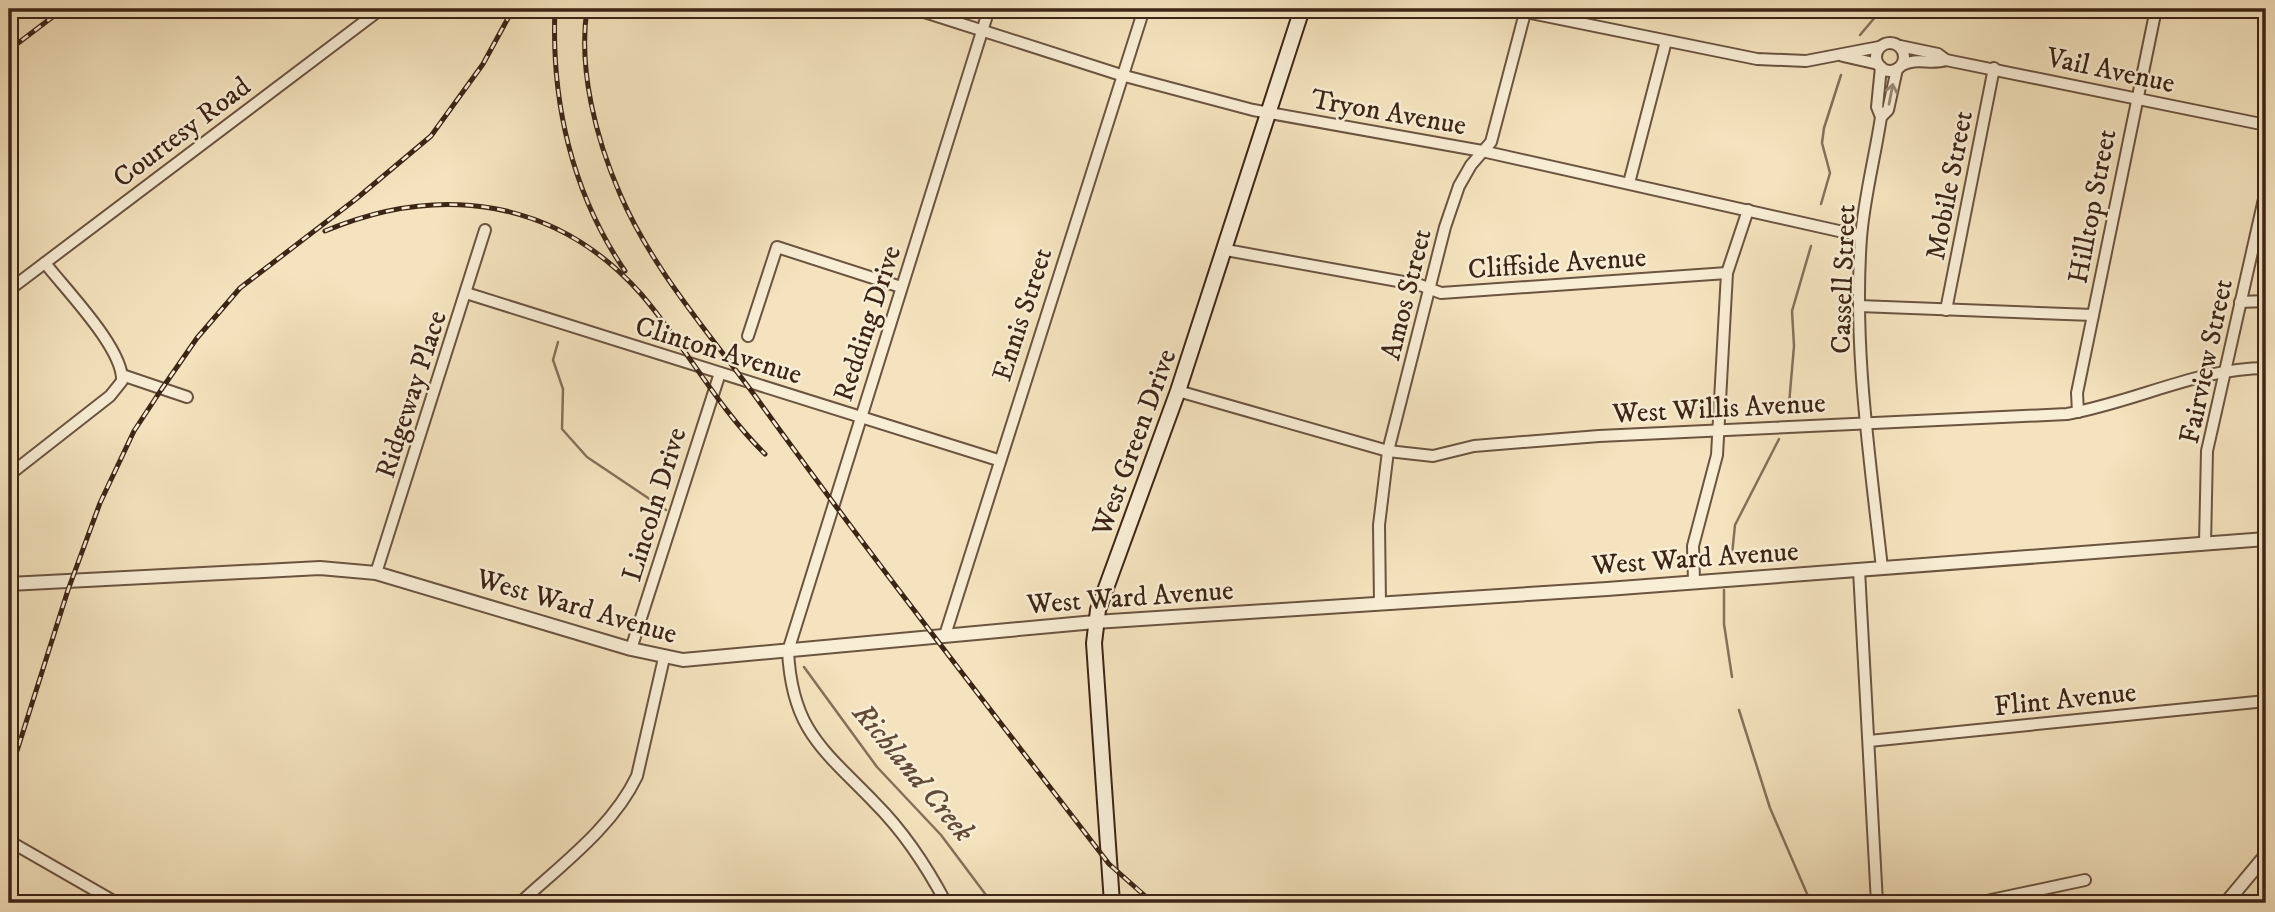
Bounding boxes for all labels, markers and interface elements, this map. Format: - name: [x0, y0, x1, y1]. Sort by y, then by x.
- street label: Vail Avenue: [2042, 40, 2178, 101]
- street label: Courtesy Road: [106, 69, 258, 195]
- street label: Tryon Avenue: [1308, 82, 1469, 143]
- one-way arrow: [1885, 83, 1898, 106]
- street label: Mobile Street: [1918, 108, 1981, 263]
- street label: Hilltop Street: [2060, 126, 2125, 286]
- street label: Cassell Street: [1823, 204, 1864, 355]
- street label: Amos Street: [1373, 225, 1440, 364]
- street label: Cliffside Avenue: [1467, 240, 1647, 287]
- street label: Redding Drive: [826, 241, 909, 406]
- street label: Ennis Street: [984, 243, 1060, 385]
- street label: Fairview Street: [2172, 276, 2241, 447]
- street label: Ridgeway Place: [368, 306, 455, 483]
- street label: Clinton Avenue: [631, 308, 806, 392]
- street label: West Green Drive: [1084, 344, 1184, 542]
- street label: West Willis Avenue: [1611, 385, 1826, 432]
- street label: Lincoln Drive: [614, 423, 694, 586]
- street label: West Ward Avenue: [1590, 534, 1800, 583]
- street label: West Ward Avenue: [471, 561, 681, 652]
- street label: West Ward Avenue: [1025, 573, 1235, 622]
- street label: Flint Avenue: [1992, 675, 2138, 724]
- water label: Richland Creek: [843, 695, 982, 850]

